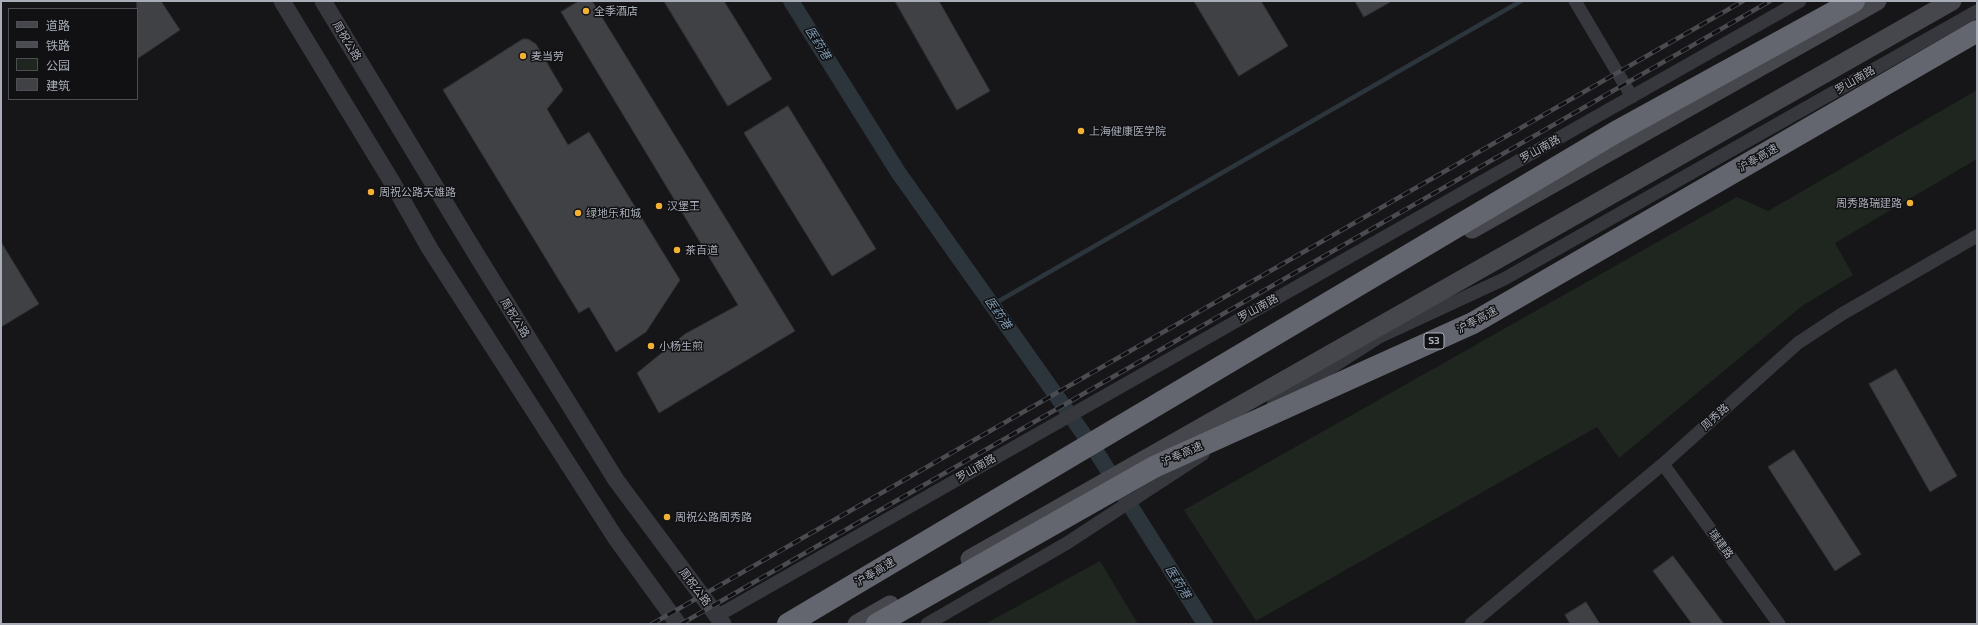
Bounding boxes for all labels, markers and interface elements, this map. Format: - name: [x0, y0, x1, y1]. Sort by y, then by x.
- place label: 全季酒店: [594, 4, 638, 18]
- marker: 全季酒店: [581, 6, 591, 16]
- legend: [8, 8, 138, 100]
- text: 道路: [46, 18, 70, 32]
- street label: 周祝公路: [330, 19, 364, 63]
- water label: 医药港: [802, 24, 834, 62]
- text: 铁路: [46, 38, 70, 52]
- place label: 麦当劳: [531, 49, 564, 63]
- marker: 麦当劳: [518, 51, 528, 61]
- text: 公园: [46, 58, 70, 72]
- street label: 罗山南路: [1833, 63, 1877, 97]
- text: 建筑: [46, 78, 70, 92]
- place label: 上海健康医学院: [1089, 124, 1166, 138]
- marker: 上海健康医学院: [1076, 126, 1086, 136]
- street label: 罗山南路: [1518, 133, 1562, 165]
- street label: 沪奉高速: [1736, 141, 1780, 175]
- place label: 周祝公路天雄路: [379, 185, 456, 199]
- marker: 周祝公路天雄路: [366, 187, 376, 197]
- place label: 周秀路瑞建路: [1836, 196, 1902, 210]
- marker: 周秀路瑞建路: [1905, 198, 1915, 208]
- place label: 汉堡王: [667, 199, 700, 213]
- marker: 汉堡王: [654, 201, 664, 211]
- place label: 绿地乐和城: [586, 206, 641, 220]
- marker: 绿地乐和城: [573, 208, 583, 218]
- place label: 茶百道: [685, 243, 718, 257]
- marker: 茶百道: [672, 245, 682, 255]
- street label: 罗山南路: [1236, 292, 1280, 324]
- water label: 医药港: [982, 294, 1014, 332]
- street label: 周祝公路: [498, 296, 532, 340]
- street label: 沪奉高速: [1454, 304, 1500, 336]
- road number: S3: [1424, 333, 1444, 349]
- place label: 小杨生煎: [659, 339, 703, 353]
- marker: 小杨生煎: [646, 341, 656, 351]
- street label: 周秀路: [1698, 401, 1732, 433]
- street label: 沪奉高速: [1159, 439, 1205, 469]
- street label: 罗山南路: [954, 451, 998, 485]
- place label: 周祝公路周秀路: [675, 510, 752, 524]
- marker: 周祝公路周秀路: [662, 512, 672, 522]
- street label: 瑞建路: [1706, 527, 1736, 561]
- street label: 沪奉高速: [853, 555, 897, 589]
- water label: 医药港: [1162, 563, 1194, 601]
- street label: 周祝公路: [676, 565, 714, 609]

